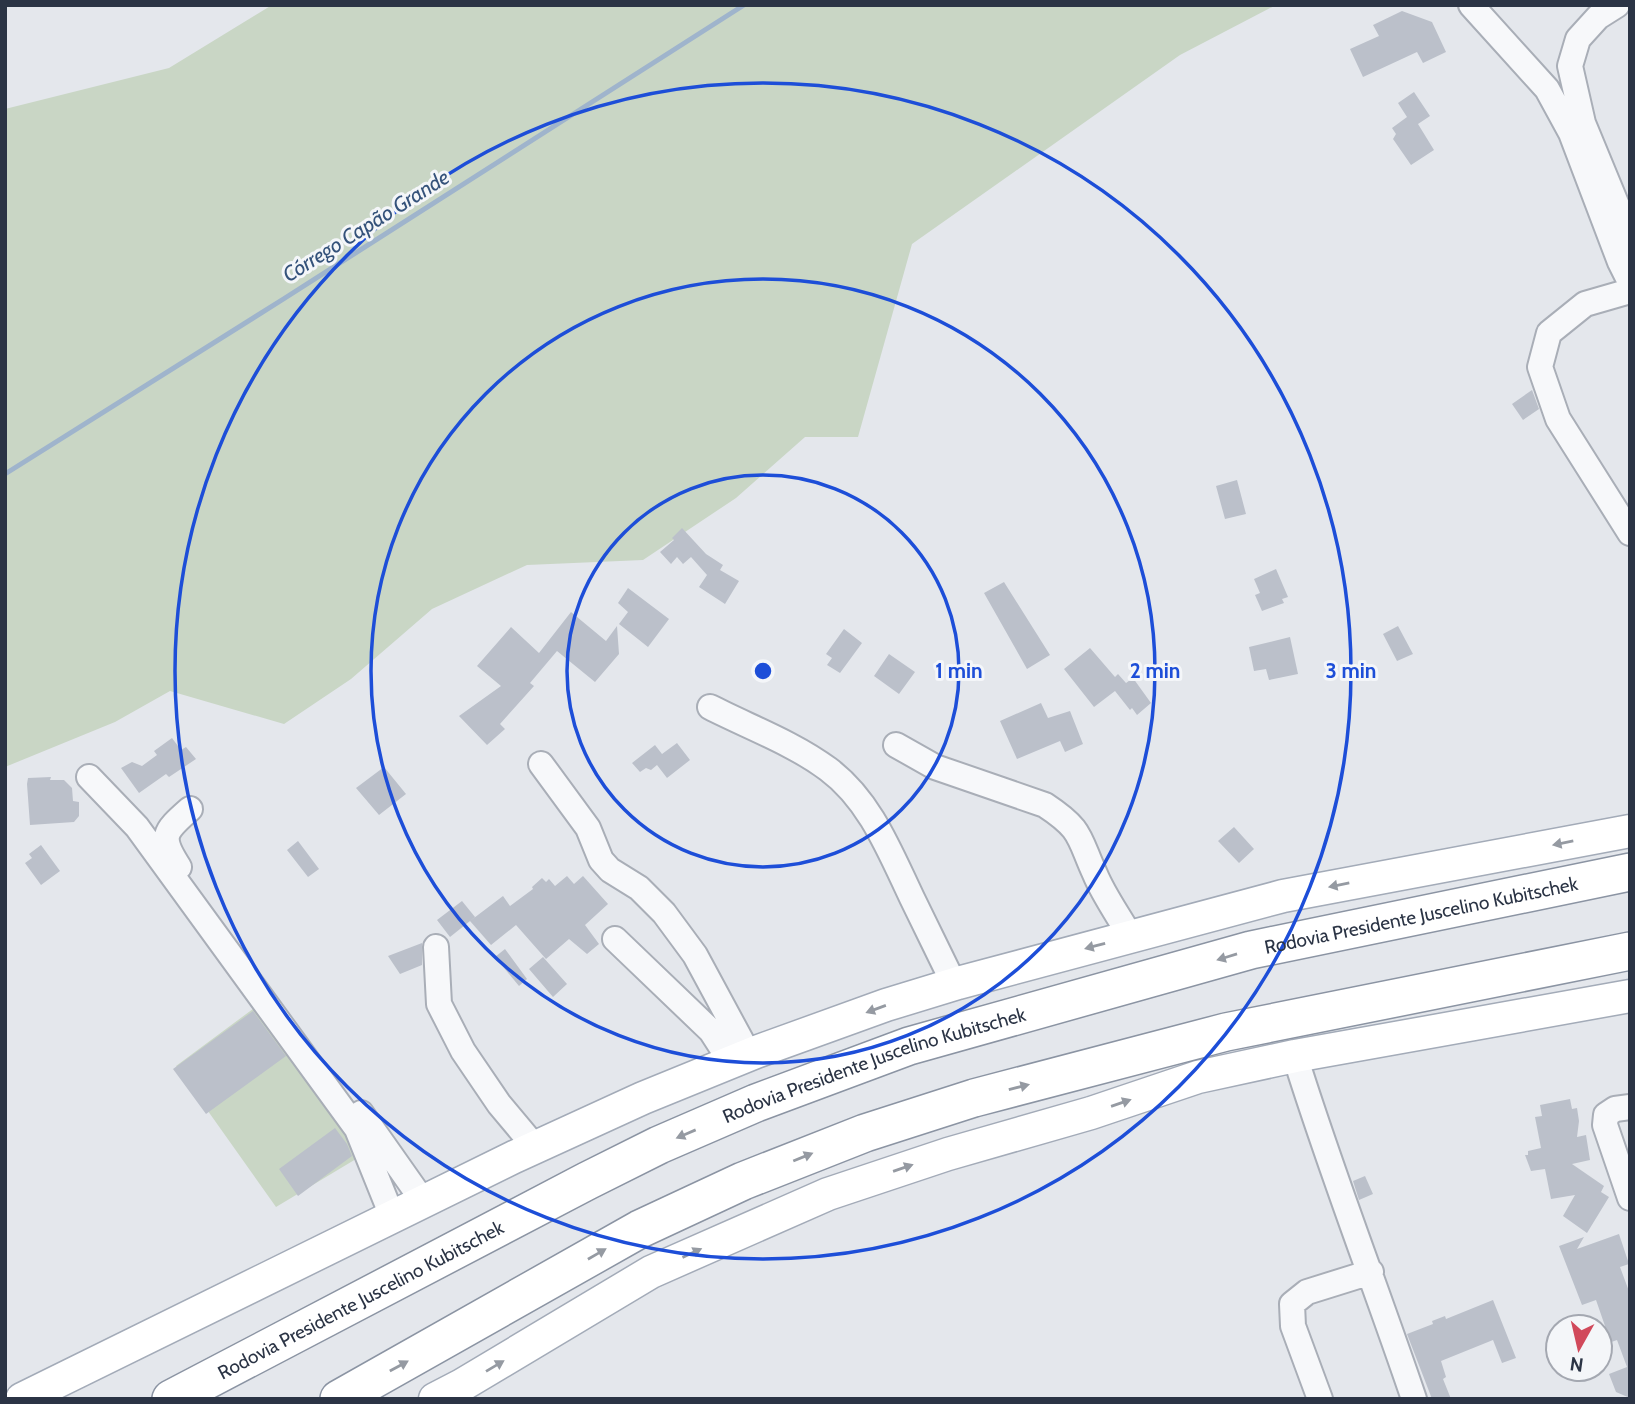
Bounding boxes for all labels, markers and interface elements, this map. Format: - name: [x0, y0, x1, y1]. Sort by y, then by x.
- water label: Córrego Capão Grande: [278, 164, 454, 287]
- text: 1 min: [935, 658, 983, 683]
- text: 2 min: [1130, 658, 1180, 683]
- text: 3 min: [1326, 658, 1376, 683]
- centre of rings: [751, 659, 775, 683]
- one-way arrow: [1552, 838, 1574, 849]
- street label: Rodovia Presidente Juscelino Kubitschek: [1262, 872, 1580, 959]
- one-way arrow: [1328, 880, 1350, 891]
- one-way arrow: [1083, 941, 1105, 952]
- one-way arrow: [1217, 952, 1238, 962]
- street label: Rodovia Presidente Juscelino Kubitschek: [719, 1003, 1029, 1128]
- one-way arrow: [865, 1004, 886, 1015]
- one-way arrow: [1008, 1081, 1030, 1092]
- one-way arrow: [1111, 1097, 1132, 1108]
- one-way arrow: [675, 1128, 696, 1139]
- one-way arrow: [792, 1152, 813, 1163]
- one-way arrow: [893, 1163, 914, 1173]
- street label: Rodovia Presidente Juscelino Kubitschek: [214, 1216, 508, 1384]
- one-way arrow: [682, 1247, 703, 1258]
- one-way arrow: [587, 1248, 607, 1260]
- north arrow: [1544, 1313, 1614, 1383]
- text: N: [1568, 1352, 1585, 1377]
- one-way arrow: [389, 1360, 409, 1372]
- one-way arrow: [485, 1360, 505, 1372]

